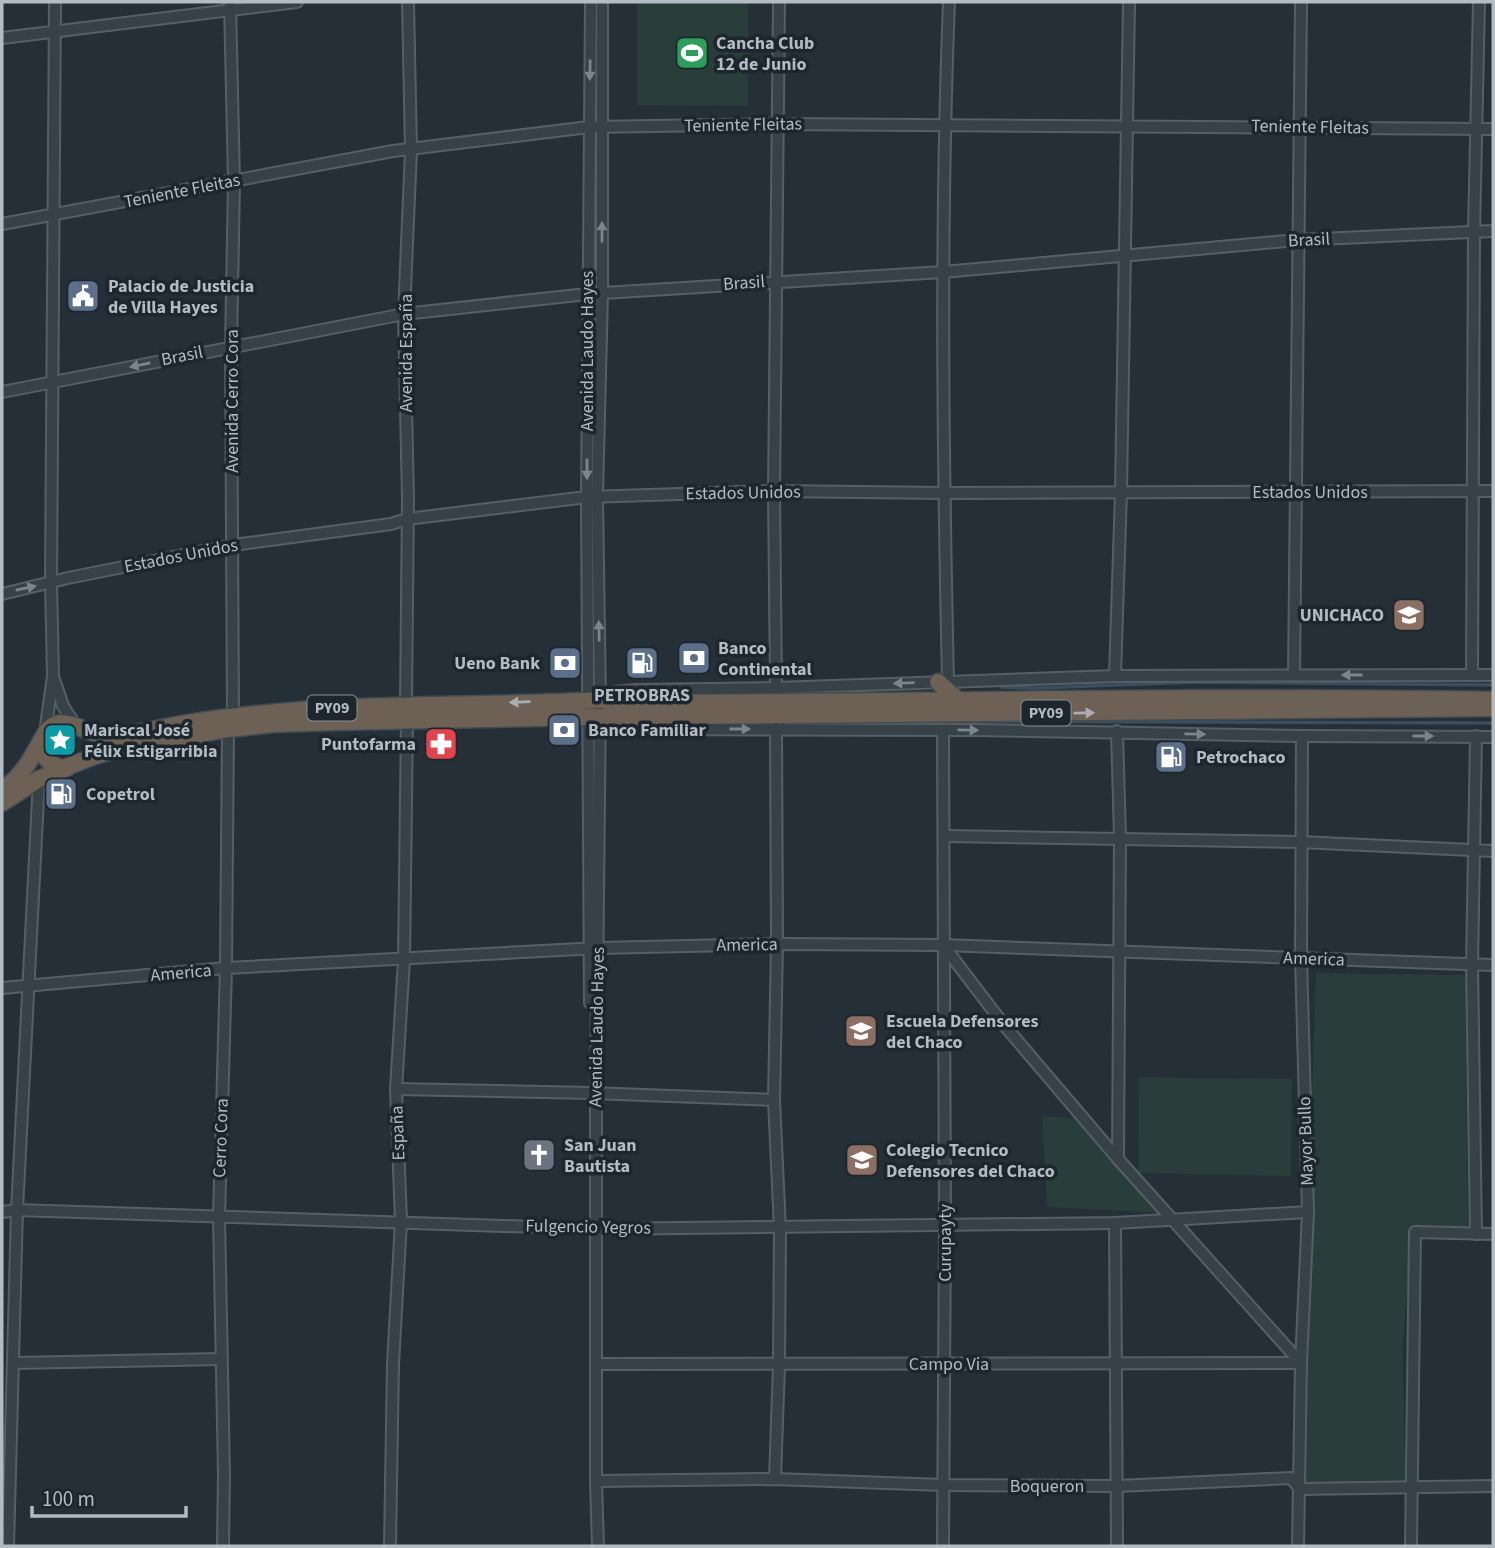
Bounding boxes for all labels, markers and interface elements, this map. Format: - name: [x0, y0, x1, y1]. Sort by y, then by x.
- place label: Cancha Club 12 de Junio: [716, 31, 814, 77]
- sports icon: Cancha Club 12 de Junio: [673, 34, 711, 72]
- one-way arrow: [584, 59, 596, 81]
- street label: Teniente Fleitas: [684, 111, 802, 139]
- street label: Teniente Fleitas: [1251, 113, 1369, 141]
- street label: Teniente Fleitas: [122, 167, 242, 215]
- one-way arrow: [596, 221, 608, 243]
- street label: Brasil: [1287, 226, 1331, 254]
- street label: Brasil: [722, 269, 766, 297]
- street label: Avenida Laudo Hayes: [575, 271, 600, 431]
- place label: Palacio de Justicia de Villa Hayes: [108, 274, 254, 320]
- public building icon: Palacio de Justicia de Villa Hayes: [64, 277, 102, 315]
- street label: Avenida España: [394, 294, 419, 412]
- street label: Avenida Cerro Cora: [220, 329, 245, 473]
- street label: Brasil: [159, 340, 205, 372]
- one-way arrow: [129, 359, 151, 370]
- one-way arrow: [581, 458, 593, 480]
- street label: Estados Unidos: [685, 479, 801, 507]
- street label: Estados Unidos: [1252, 480, 1368, 505]
- street label: Estados Unidos: [122, 533, 240, 579]
- one-way arrow: [15, 583, 37, 594]
- school or university icon: UNICHACO: [1390, 596, 1428, 634]
- place label: UNICHACO: [1300, 603, 1384, 628]
- one-way arrow: [593, 620, 605, 642]
- place label: Banco Continental: [718, 636, 812, 682]
- bank icon: Banco Continental: [675, 639, 713, 677]
- bank icon: Ueno Bank: [546, 644, 584, 682]
- fuel station icon: PETROBRAS: [623, 644, 661, 682]
- place label: Ueno Bank: [454, 651, 540, 676]
- one-way arrow: [1340, 669, 1362, 681]
- one-way arrow: [892, 678, 914, 689]
- place label: PETROBRAS: [594, 683, 690, 708]
- road number: PY09: [308, 695, 356, 720]
- one-way arrow: [509, 696, 531, 708]
- road number: PY09: [1021, 700, 1070, 726]
- one-way arrow: [1073, 707, 1095, 718]
- bank icon: Banco Familiar: [545, 711, 583, 749]
- place label: Mariscal José Félix Estigarribia: [84, 718, 218, 764]
- place label: Banco Familiar: [588, 718, 706, 743]
- place icon: Mariscal José Félix Estigarribia: [41, 721, 79, 759]
- one-way arrow: [729, 723, 751, 734]
- one-way arrow: [957, 724, 979, 736]
- pharmacy icon: Puntofarma: [422, 725, 460, 763]
- one-way arrow: [1184, 728, 1206, 739]
- one-way arrow: [1412, 730, 1434, 742]
- place label: Puntofarma: [321, 732, 416, 757]
- fuel station icon: Petrochaco: [1152, 738, 1190, 776]
- place label: Petrochaco: [1196, 745, 1285, 770]
- fuel station icon: Copetrol: [42, 775, 80, 813]
- place label: Copetrol: [86, 782, 155, 807]
- street label: America: [716, 932, 778, 958]
- street label: America: [1283, 945, 1345, 973]
- street label: Avenida Laudo Hayes: [583, 947, 611, 1107]
- street label: America: [149, 958, 213, 988]
- place label: Escuela Defensores del Chaco: [886, 1009, 1039, 1055]
- school or university icon: Escuela Defensores del Chaco: [842, 1012, 880, 1050]
- street label: Mayor Bullo: [1292, 1096, 1320, 1186]
- street label: Cerro Cora: [207, 1098, 235, 1178]
- street label: España: [385, 1105, 411, 1161]
- place label: San Juan Bautista: [564, 1133, 637, 1179]
- church icon: San Juan Bautista: [520, 1136, 558, 1174]
- place label: Colegio Tecnico Defensores del Chaco: [886, 1138, 1055, 1184]
- school or university icon: Colegio Tecnico Defensores del Chaco: [843, 1141, 881, 1179]
- street label: Curupayty: [933, 1204, 958, 1282]
- street label: Fulgencio Yegros: [525, 1213, 651, 1241]
- street label: Campo Via: [909, 1352, 989, 1377]
- scale bar: [32, 1474, 186, 1518]
- street label: Boqueron: [1010, 1474, 1084, 1499]
- text: 100 m: [42, 1484, 95, 1514]

